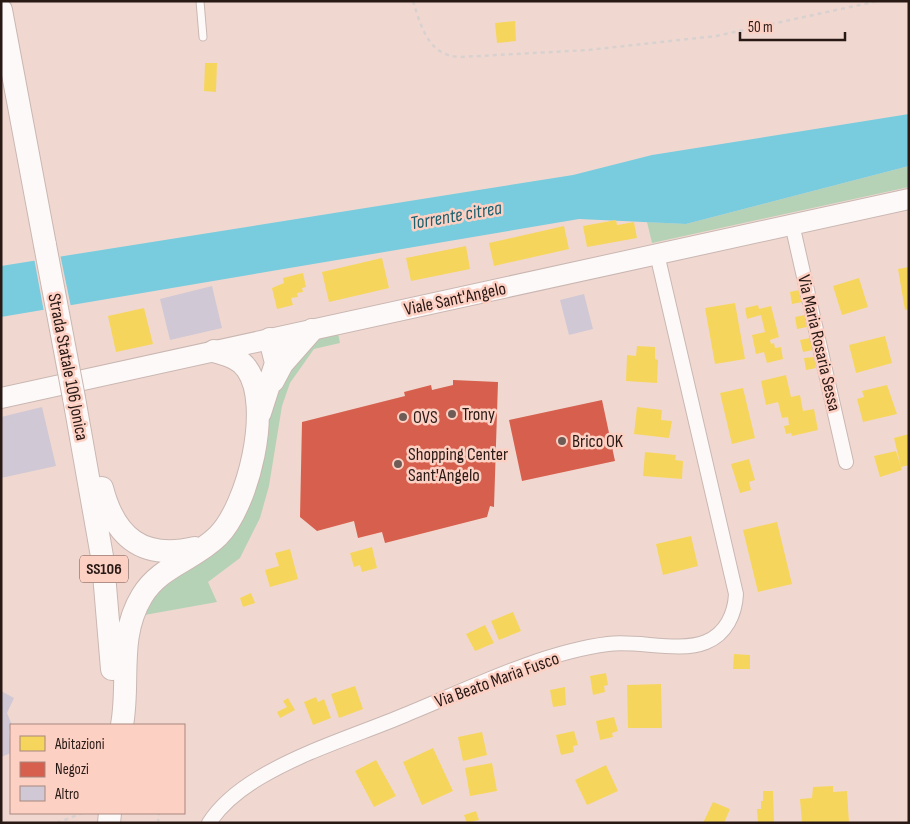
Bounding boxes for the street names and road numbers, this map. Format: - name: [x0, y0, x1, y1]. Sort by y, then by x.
- street label: Via Maria Rosaria Sessa: [793, 273, 845, 413]
- street label: Viale Sant'Angelo: [402, 278, 508, 320]
- street label: Strada Statale 106 Jonica: [43, 292, 93, 442]
- road number: SS106: [80, 556, 128, 582]
- street label: Via Beato Maria Fusco: [432, 648, 562, 712]

